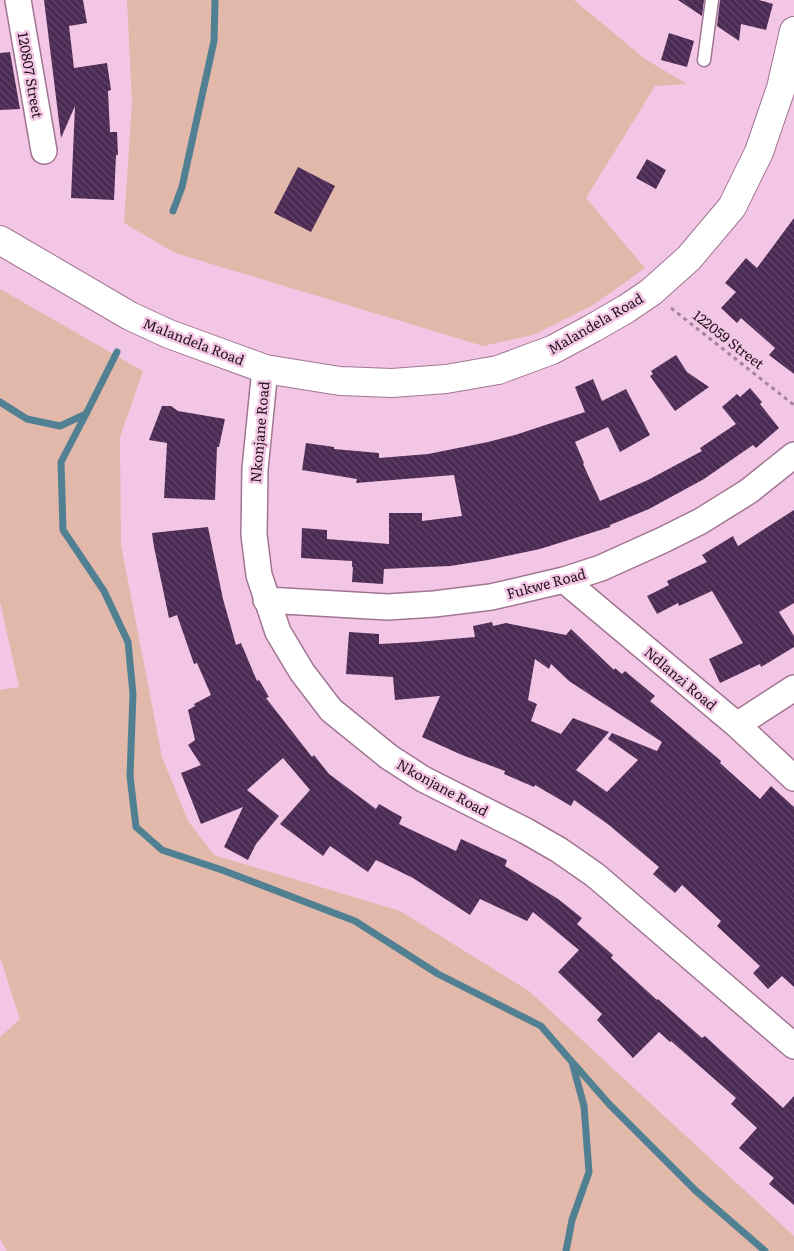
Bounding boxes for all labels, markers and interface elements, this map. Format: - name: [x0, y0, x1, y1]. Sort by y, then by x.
- street label: 120807 Street: [14, 31, 48, 120]
- street label: Malandela Road: [544, 287, 647, 358]
- street label: 122059 Street: [689, 305, 769, 373]
- street label: Malandela Road: [140, 312, 248, 370]
- street label: Nkonjane Road: [245, 380, 273, 484]
- street label: Fukwe Road: [504, 563, 588, 603]
- street label: Ndlanzi Road: [640, 642, 722, 715]
- street label: Nkonjane Road: [394, 754, 493, 821]

